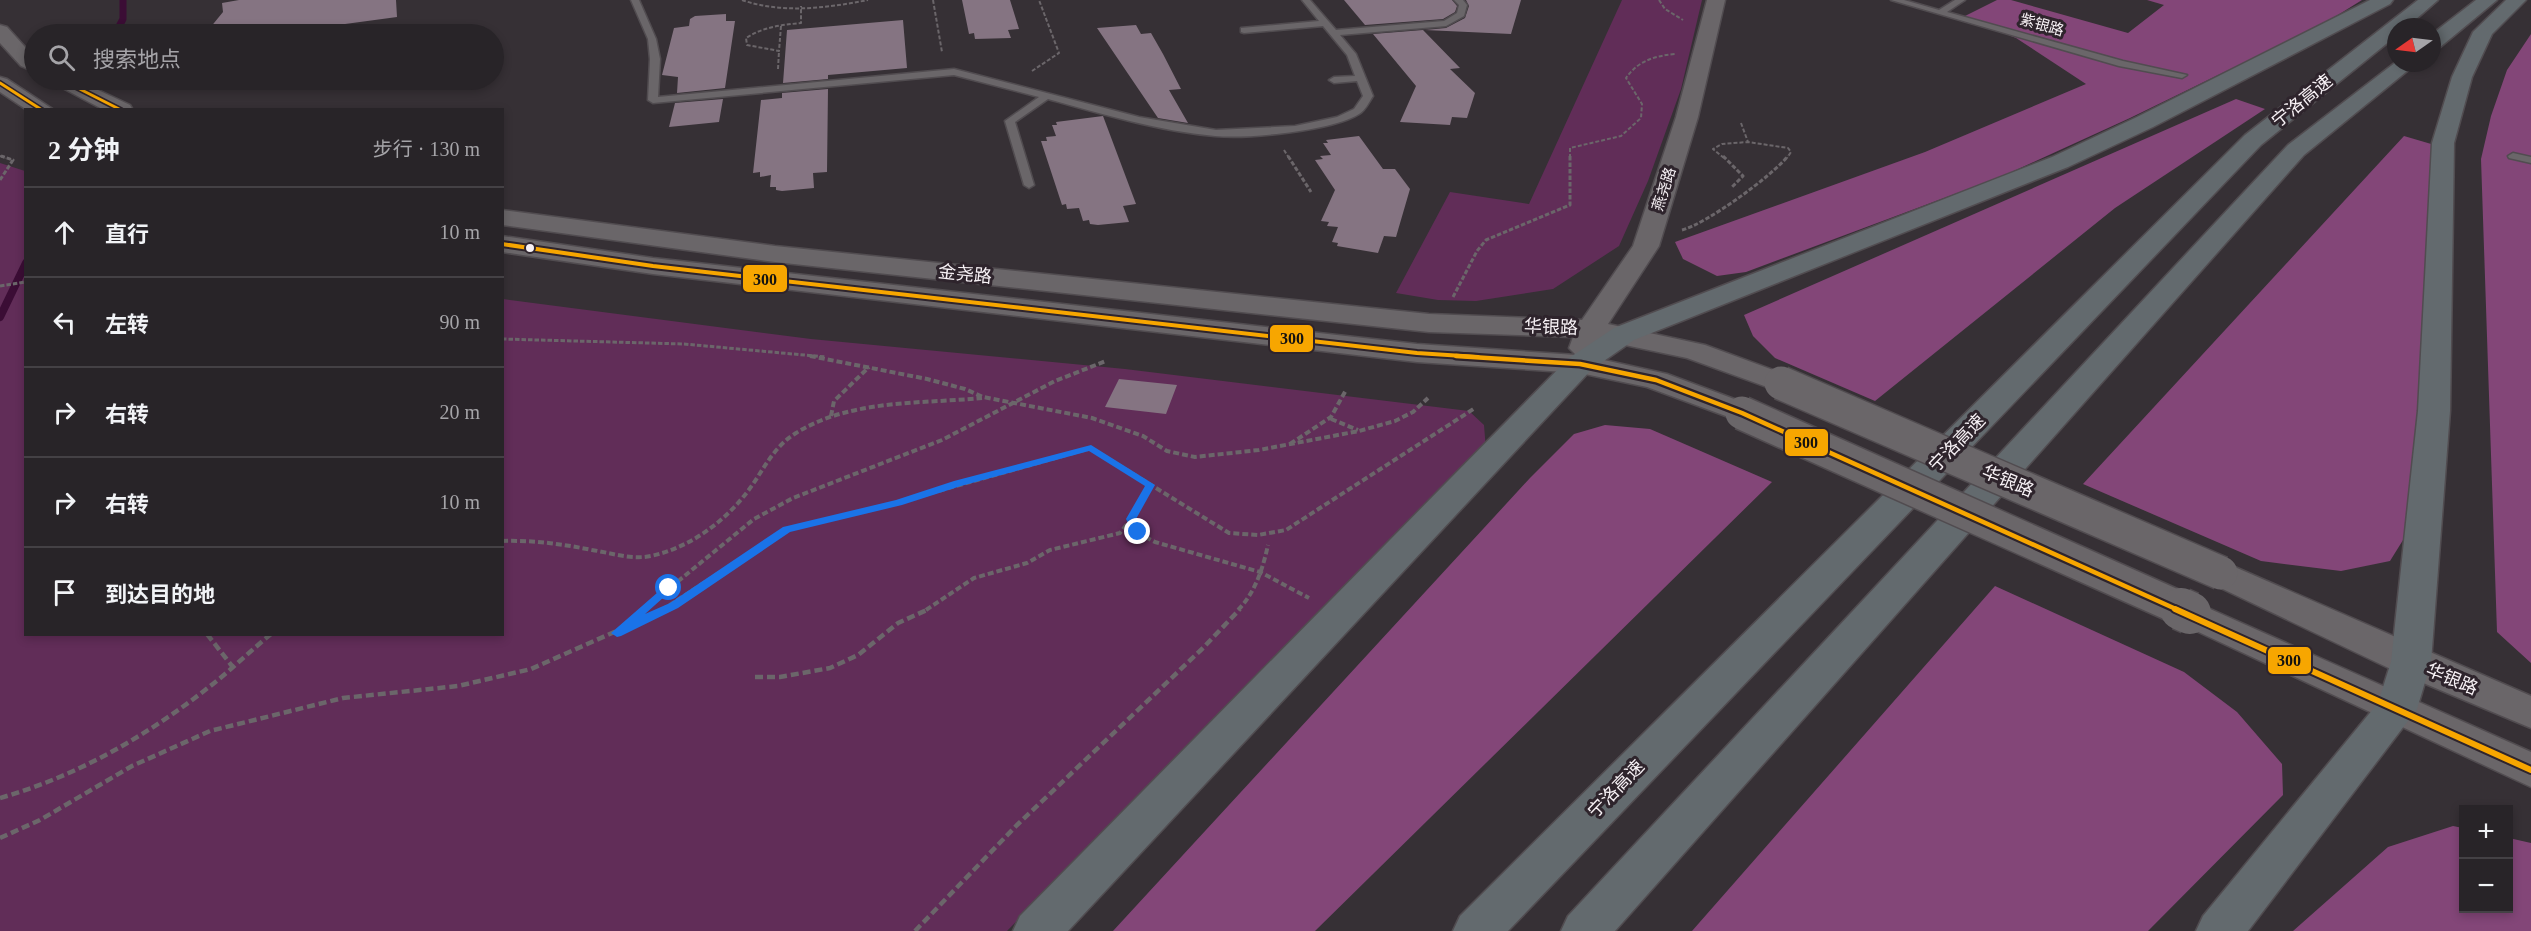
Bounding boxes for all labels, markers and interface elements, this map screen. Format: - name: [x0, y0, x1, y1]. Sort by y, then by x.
- street label: 紫银路: [2018, 11, 2066, 39]
- north arrow: [2387, 18, 2441, 72]
- search box: [24, 24, 504, 90]
- icon: search: [45, 41, 78, 74]
- text: 搜索地点: [93, 47, 181, 72]
- street label: 宁洛高速: [2268, 71, 2336, 131]
- text: 2 分钟: [48, 136, 120, 165]
- text: 步行 · 130 m: [373, 138, 480, 160]
- street label: 燕尧路: [1649, 165, 1679, 213]
- icon: ahead: [48, 216, 81, 249]
- text: 10 m: [439, 221, 480, 243]
- text: 直行: [105, 222, 149, 247]
- unlabelled marker: [524, 242, 536, 254]
- street label: 金尧路: [937, 261, 993, 287]
- line badge: 300: [742, 264, 788, 293]
- text: 300: [753, 271, 777, 288]
- icon: left: [48, 306, 81, 339]
- text: 90 m: [439, 311, 480, 333]
- text: 左转: [105, 312, 149, 337]
- street label: 华银路: [1524, 316, 1578, 338]
- line badge: 300: [1269, 324, 1314, 353]
- text: 300: [1280, 330, 1304, 347]
- icon: right: [48, 396, 81, 429]
- text: 20 m: [439, 401, 480, 423]
- text: 右转: [105, 402, 149, 427]
- street label: 宁洛高速: [1925, 410, 1989, 476]
- line badge: 300: [1784, 428, 1829, 457]
- text: 300: [1794, 434, 1818, 451]
- street label: 华银路: [1979, 461, 2037, 501]
- icon: right: [48, 486, 81, 519]
- text: 10 m: [439, 491, 480, 513]
- text: 右转: [105, 492, 149, 517]
- route end: [1124, 518, 1150, 544]
- route start: [655, 574, 681, 600]
- icon: arrive: [48, 576, 81, 609]
- text: 到达目的地: [105, 582, 215, 607]
- line badge: 300: [2267, 646, 2312, 675]
- text: 300: [2277, 652, 2301, 669]
- street label: 华银路: [2423, 659, 2481, 699]
- street label: 宁洛高速: [1584, 756, 1648, 822]
- map controls: [2459, 805, 2513, 913]
- button: +: [2459, 805, 2513, 859]
- button: −: [2459, 859, 2513, 913]

